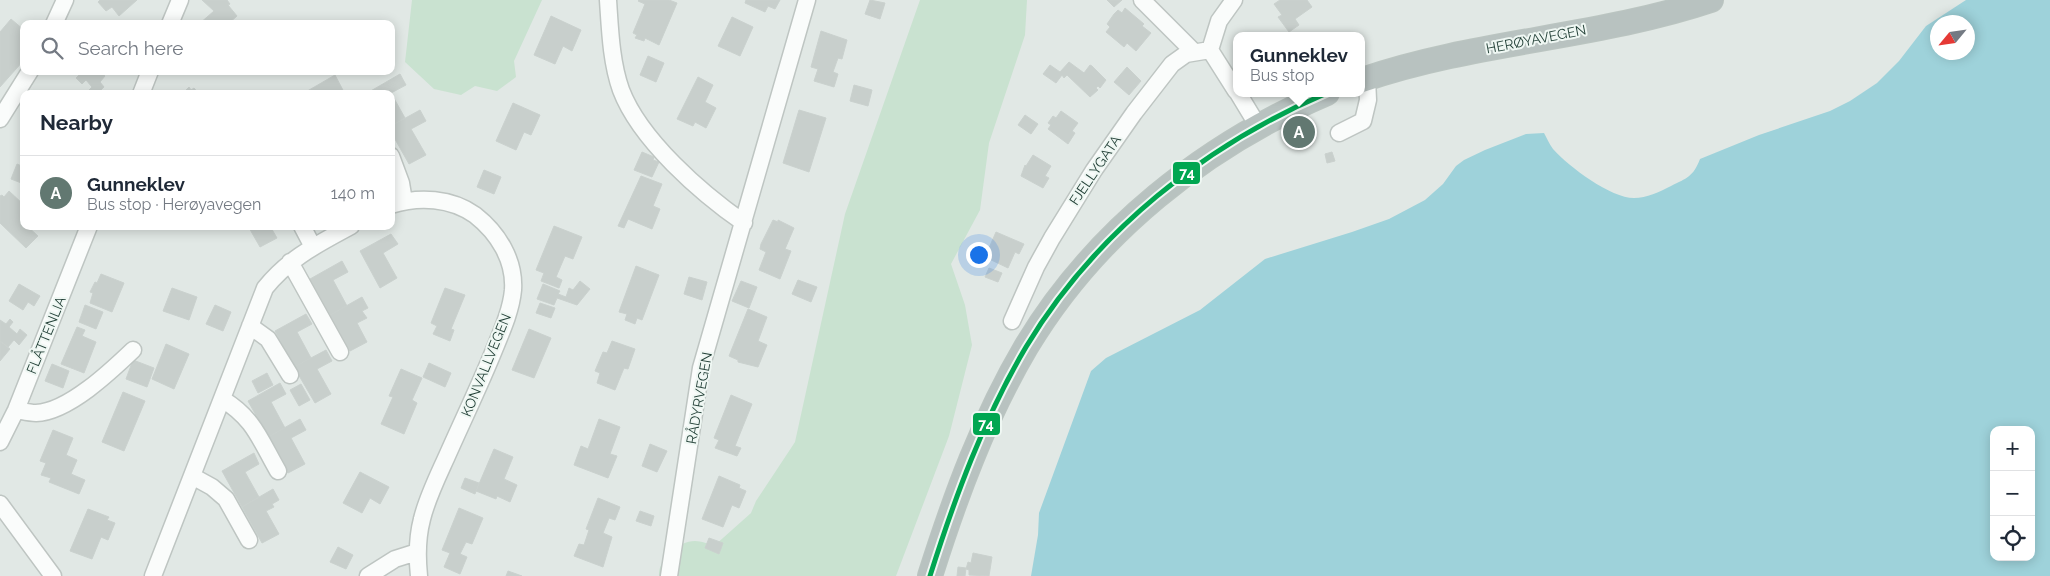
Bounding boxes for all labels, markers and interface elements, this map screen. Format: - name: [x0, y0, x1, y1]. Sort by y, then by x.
- north arrow: [1930, 15, 1975, 60]
- search box: [20, 20, 395, 75]
- street label: HERØYAVEGEN: [1485, 21, 1587, 57]
- popup: [1233, 32, 1365, 97]
- icon: search: [38, 34, 66, 62]
- text: Search here: [78, 37, 184, 59]
- text: Gunneklev: [1250, 44, 1348, 66]
- text: Bus stop: [1250, 66, 1314, 85]
- text: Nearby: [40, 110, 113, 135]
- pin: A: [1283, 113, 1315, 151]
- street label: FJELLYGATA: [1066, 132, 1124, 208]
- line badge: 74: [1172, 161, 1201, 185]
- text: 74: [1179, 165, 1195, 181]
- text: Gunneklev: [87, 173, 185, 195]
- text: A: [51, 184, 61, 203]
- text: 140 m: [331, 184, 375, 203]
- text: Bus stop · Herøyavegen: [87, 195, 261, 214]
- your location: [966, 242, 992, 268]
- street label: FLÅTTENLIA: [22, 293, 69, 376]
- street label: KONVALLVEGEN: [458, 311, 514, 419]
- street label: RÅDYRVEGEN: [682, 351, 715, 445]
- line badge: 74: [972, 412, 1001, 436]
- text: 74: [978, 416, 994, 432]
- map controls: [1990, 426, 2035, 561]
- button: +: [1990, 426, 2035, 471]
- button: −: [1990, 471, 2035, 516]
- button: locate: [1990, 516, 2035, 561]

